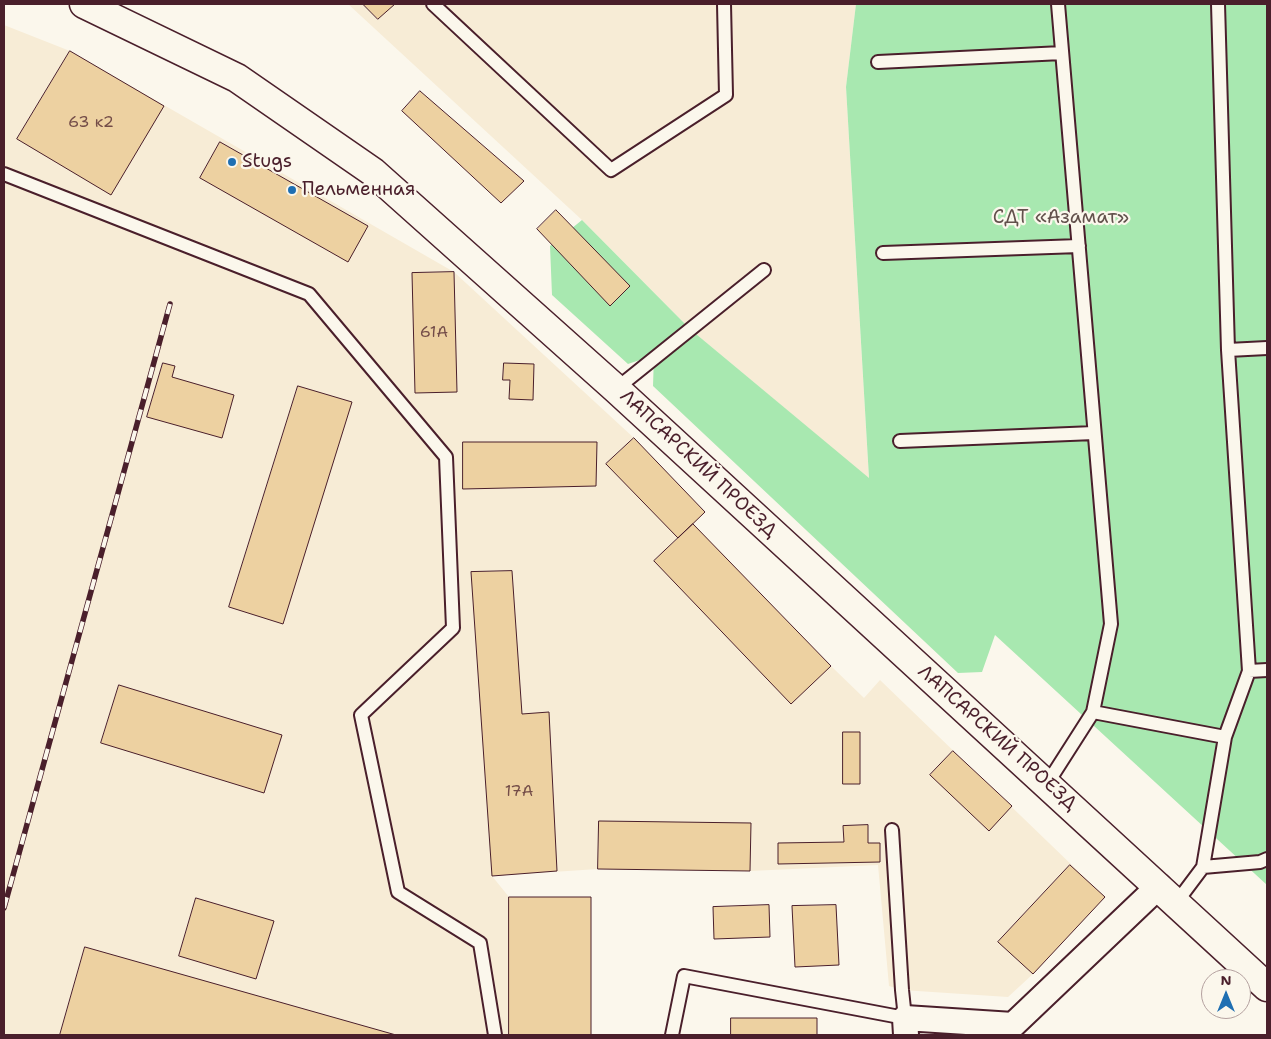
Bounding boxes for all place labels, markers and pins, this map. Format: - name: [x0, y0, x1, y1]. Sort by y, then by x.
- place label: Stugs: [242, 151, 292, 173]
- marker: Stugs: [226, 156, 238, 168]
- place label: Пельменная: [302, 179, 415, 201]
- marker: Пельменная: [286, 184, 298, 196]

